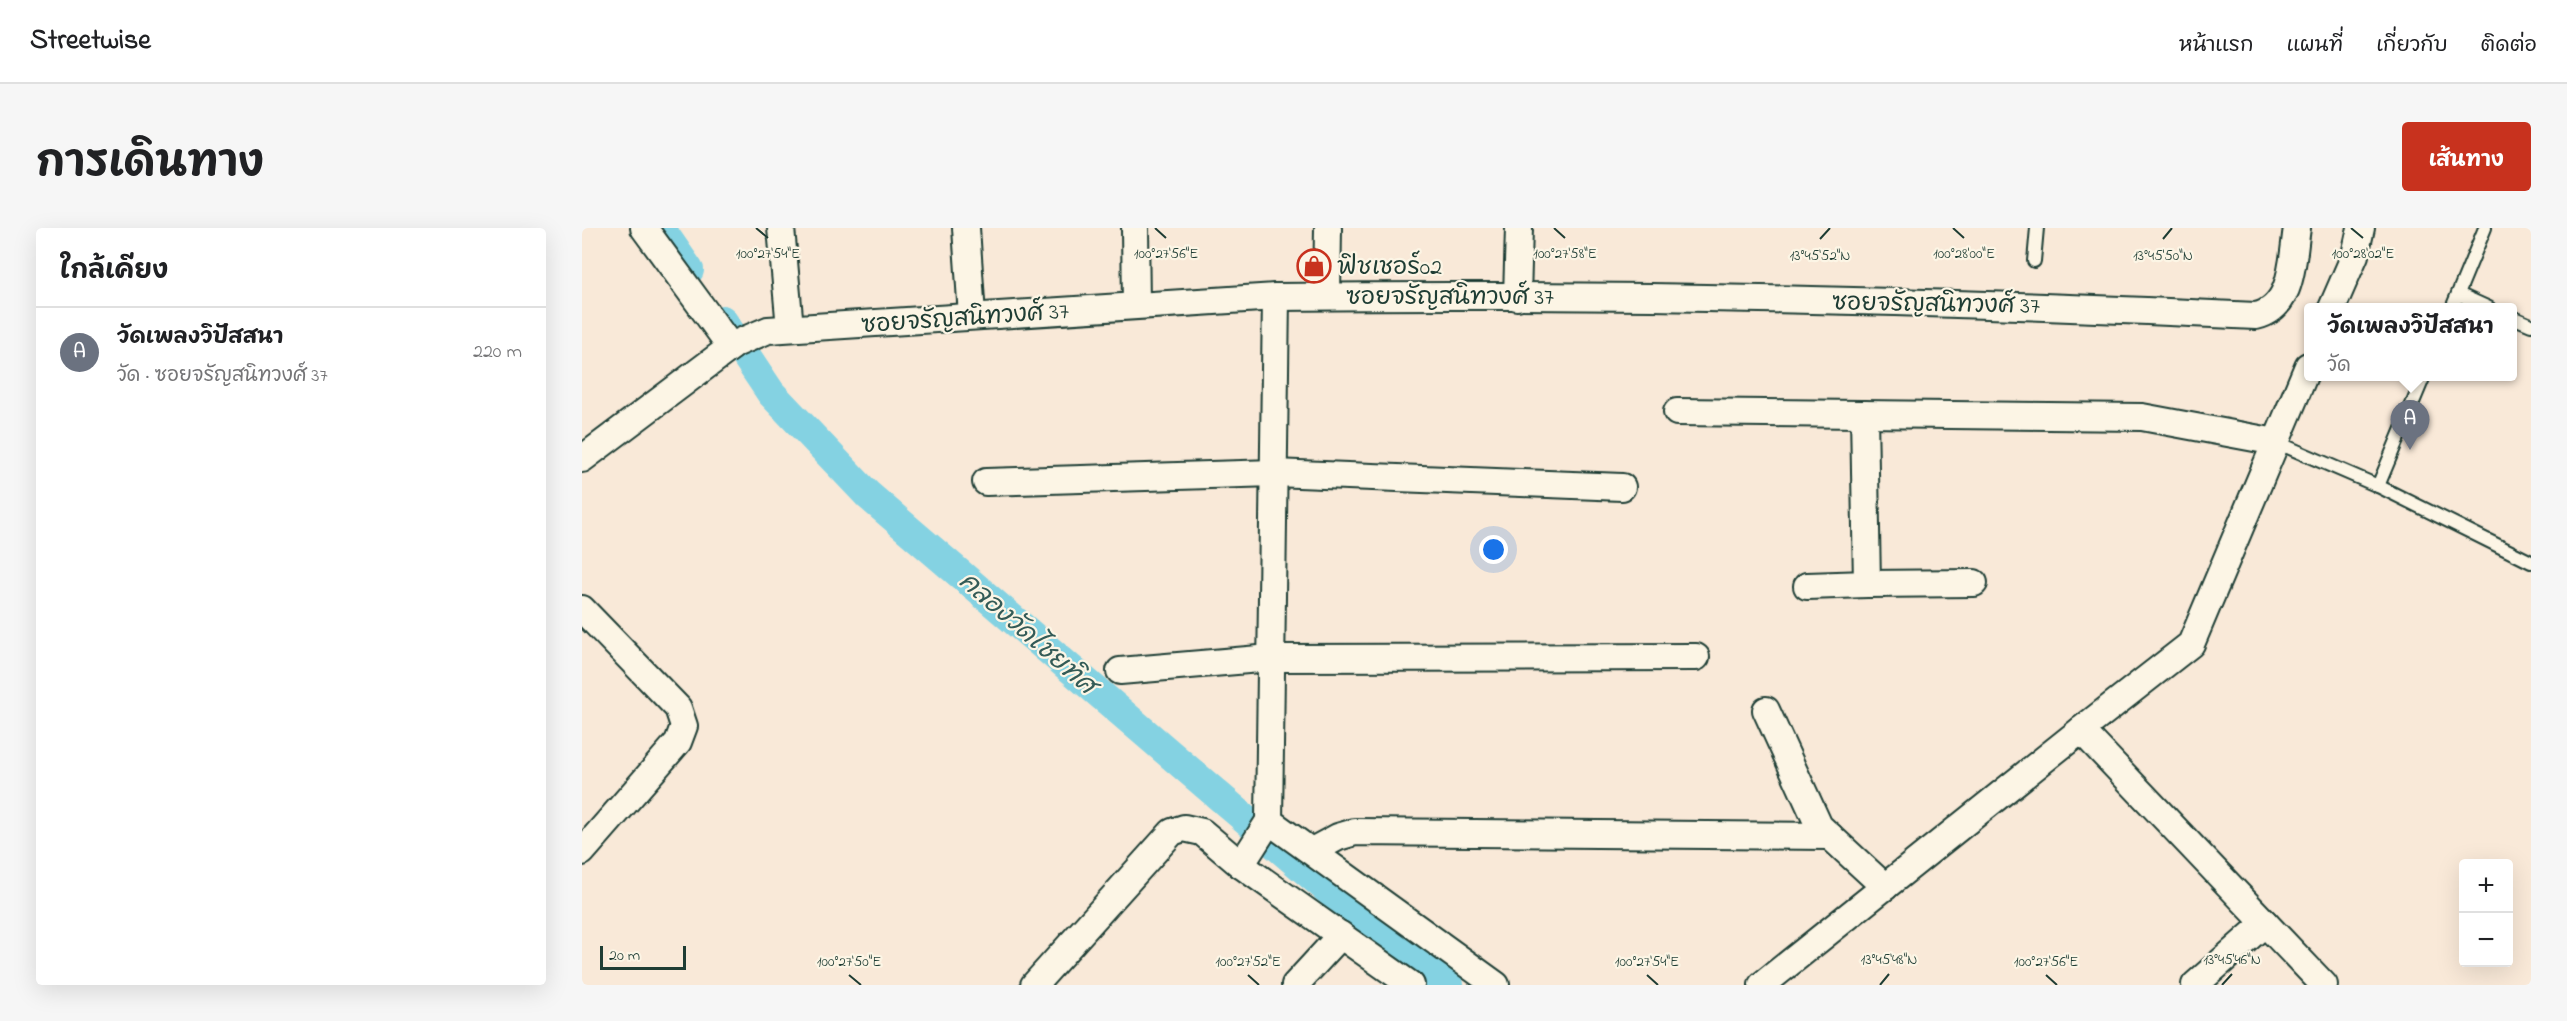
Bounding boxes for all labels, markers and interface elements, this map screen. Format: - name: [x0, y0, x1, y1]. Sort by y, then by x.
- text: Streetwise: [30, 21, 151, 62]
- text: หน้าแรก: [2179, 31, 2254, 61]
- text: แผนที่: [2287, 31, 2343, 61]
- text: เกี่ยวกับ: [2376, 31, 2448, 61]
- text: ติดต่อ: [2481, 31, 2537, 61]
- button: เส้นทาง: [2402, 122, 2531, 191]
- text: การเดินทาง: [36, 134, 264, 195]
- text: 100°27'54"E: [736, 243, 800, 265]
- text: 100°27'56"E: [1134, 243, 1198, 265]
- text: 100°27'58"E: [1533, 243, 1597, 265]
- text: 100°28'00"E: [1933, 243, 1995, 265]
- text: 100°28'02"E: [2332, 243, 2394, 265]
- text: 13°45'52"N: [1790, 245, 1851, 267]
- text: 13°45'50"N: [2133, 245, 2193, 267]
- shop icon: ฟิชเชอร์02: [1296, 248, 1332, 284]
- place label: ฟิชเชอร์02: [1337, 250, 1442, 286]
- text: ใกล้เคียง: [60, 253, 168, 291]
- street label: ซอยจรัญสนิทวงศ์ 37: [1346, 280, 1554, 316]
- street label: ซอยจรัญสนิทวงศ์ 37: [1832, 285, 2040, 325]
- street label: ซอยจรัญสนิทวงศ์ 37: [860, 294, 1070, 344]
- popup: [2304, 303, 2517, 381]
- text: วัดเพลงวิปัสสนา: [2327, 312, 2494, 344]
- text: วัดเพลงวิปัสสนา: [117, 322, 283, 354]
- text: A: [73, 338, 86, 367]
- text: 220 m: [473, 338, 522, 367]
- text: วัด: [2327, 352, 2351, 381]
- text: วัด · ซอยจรัญสนิทวงศ์ 37: [117, 362, 328, 391]
- pin: A: [2390, 400, 2430, 450]
- your location: [1479, 535, 1508, 564]
- water label: คลองวัดไชยทิศ: [949, 563, 1108, 709]
- map controls: [2459, 859, 2513, 967]
- button: +: [2459, 859, 2513, 913]
- button: −: [2459, 913, 2513, 967]
- scale bar: [600, 943, 686, 970]
- text: 20 m: [609, 944, 640, 968]
- text: 13°45'48"N: [1861, 949, 1917, 971]
- text: 13°45'46"N: [2203, 949, 2261, 971]
- text: 100°27'50"E: [817, 951, 881, 973]
- text: 100°27'52"E: [1215, 951, 1281, 973]
- text: 100°27'54"E: [1615, 951, 1679, 973]
- text: 100°27'56"E: [2014, 951, 2078, 973]

